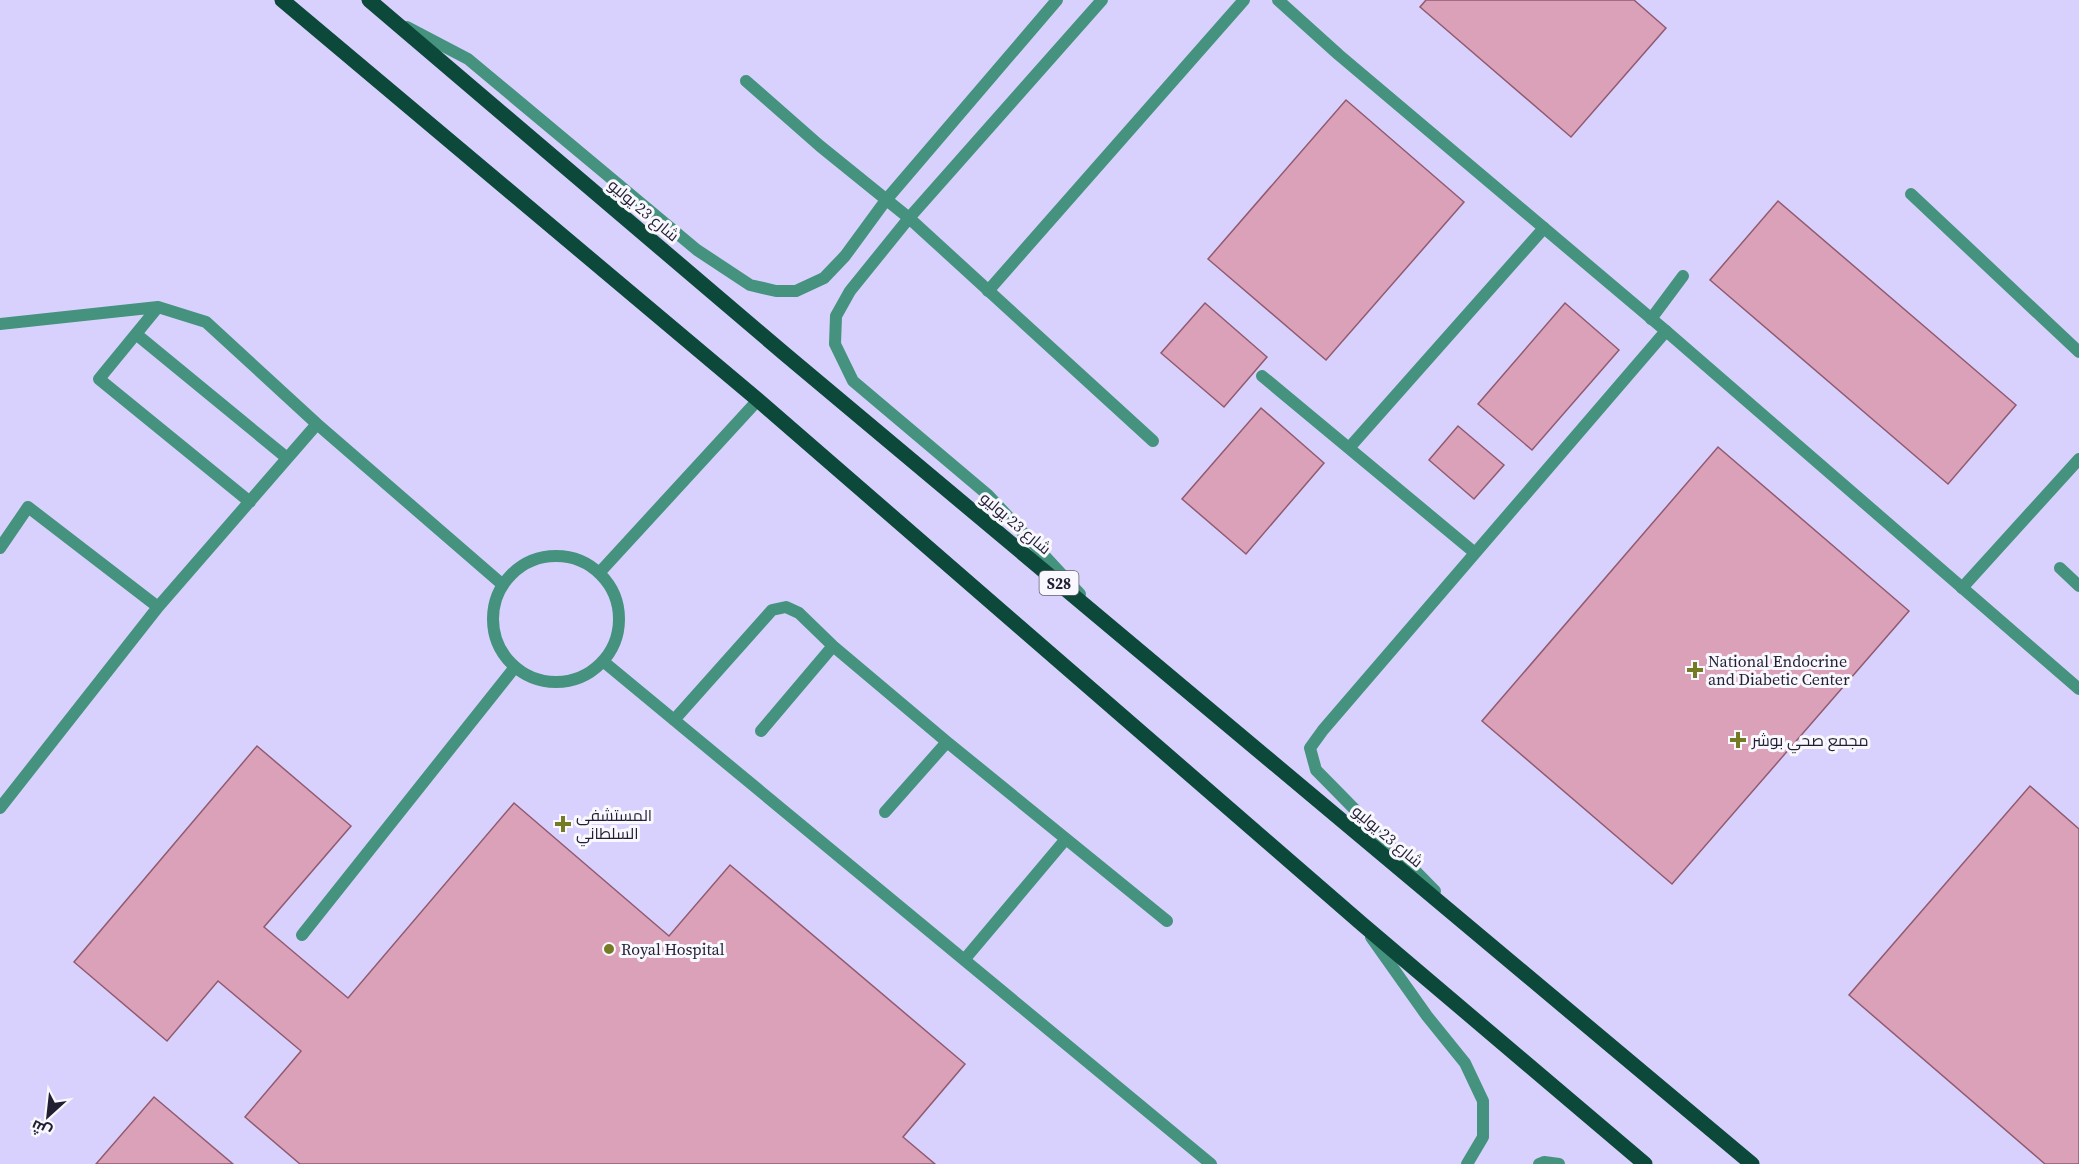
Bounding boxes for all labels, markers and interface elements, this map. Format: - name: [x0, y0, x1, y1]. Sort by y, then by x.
- street label: شارع 23 يوليو: [603, 174, 684, 247]
- street label: شارع 23 يوليو: [975, 487, 1056, 560]
- road number: S28: [1040, 571, 1078, 595]
- place label: National Endocrine and Diabetic Center: [1708, 650, 1850, 690]
- marker: National Endocrine and Diabetic Center: [1686, 661, 1704, 679]
- place label: مجمع صحي بوشر: [1751, 729, 1868, 754]
- marker: مجمع صحي بوشر: [1729, 731, 1747, 749]
- street label: شارع 23 يوليو: [1347, 800, 1428, 873]
- place label: المستشفى السلطاني: [576, 804, 652, 847]
- marker: المستشفى السلطاني: [554, 815, 572, 833]
- place label: Royal Hospital: [621, 938, 725, 960]
- marker: Royal Hospital: [602, 942, 616, 956]
- north arrow: [18, 1086, 78, 1146]
- text: ش: [27, 1115, 55, 1144]

